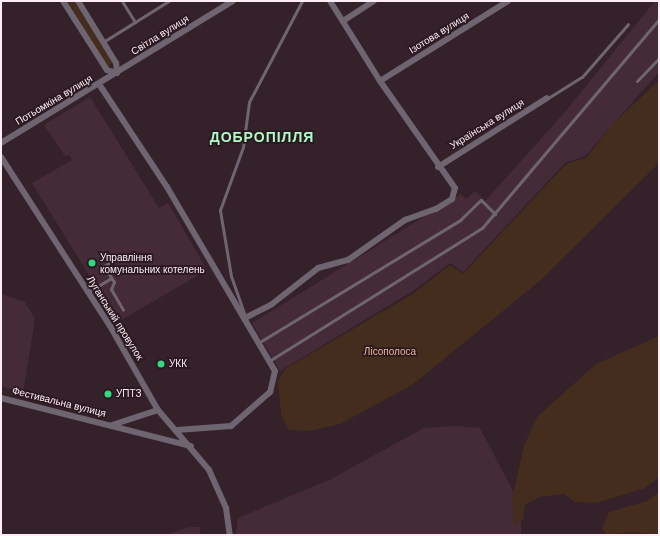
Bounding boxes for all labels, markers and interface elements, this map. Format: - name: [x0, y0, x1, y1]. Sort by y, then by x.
- street label: Ізотова вулиця: [407, 10, 471, 56]
- street label: Світла вулиця: [129, 12, 191, 58]
- street label: Потьомкіна вулиця: [13, 72, 95, 128]
- street label: Українська вулиця: [448, 96, 526, 152]
- district label: ДОБРОПІЛЛЯ: [210, 129, 314, 145]
- place label: Управління комунальних котелень: [100, 251, 205, 274]
- marker: Управління комунальних котелень: [87, 258, 97, 268]
- street label: Луганський провулок: [84, 274, 146, 362]
- park label: Лісополоса: [364, 346, 416, 358]
- place label: УКК: [169, 358, 187, 370]
- marker: УКК: [156, 359, 166, 369]
- street label: Фестивальна вулиця: [11, 385, 107, 419]
- place label: УПТЗ: [116, 388, 142, 400]
- marker: УПТЗ: [103, 389, 113, 399]

